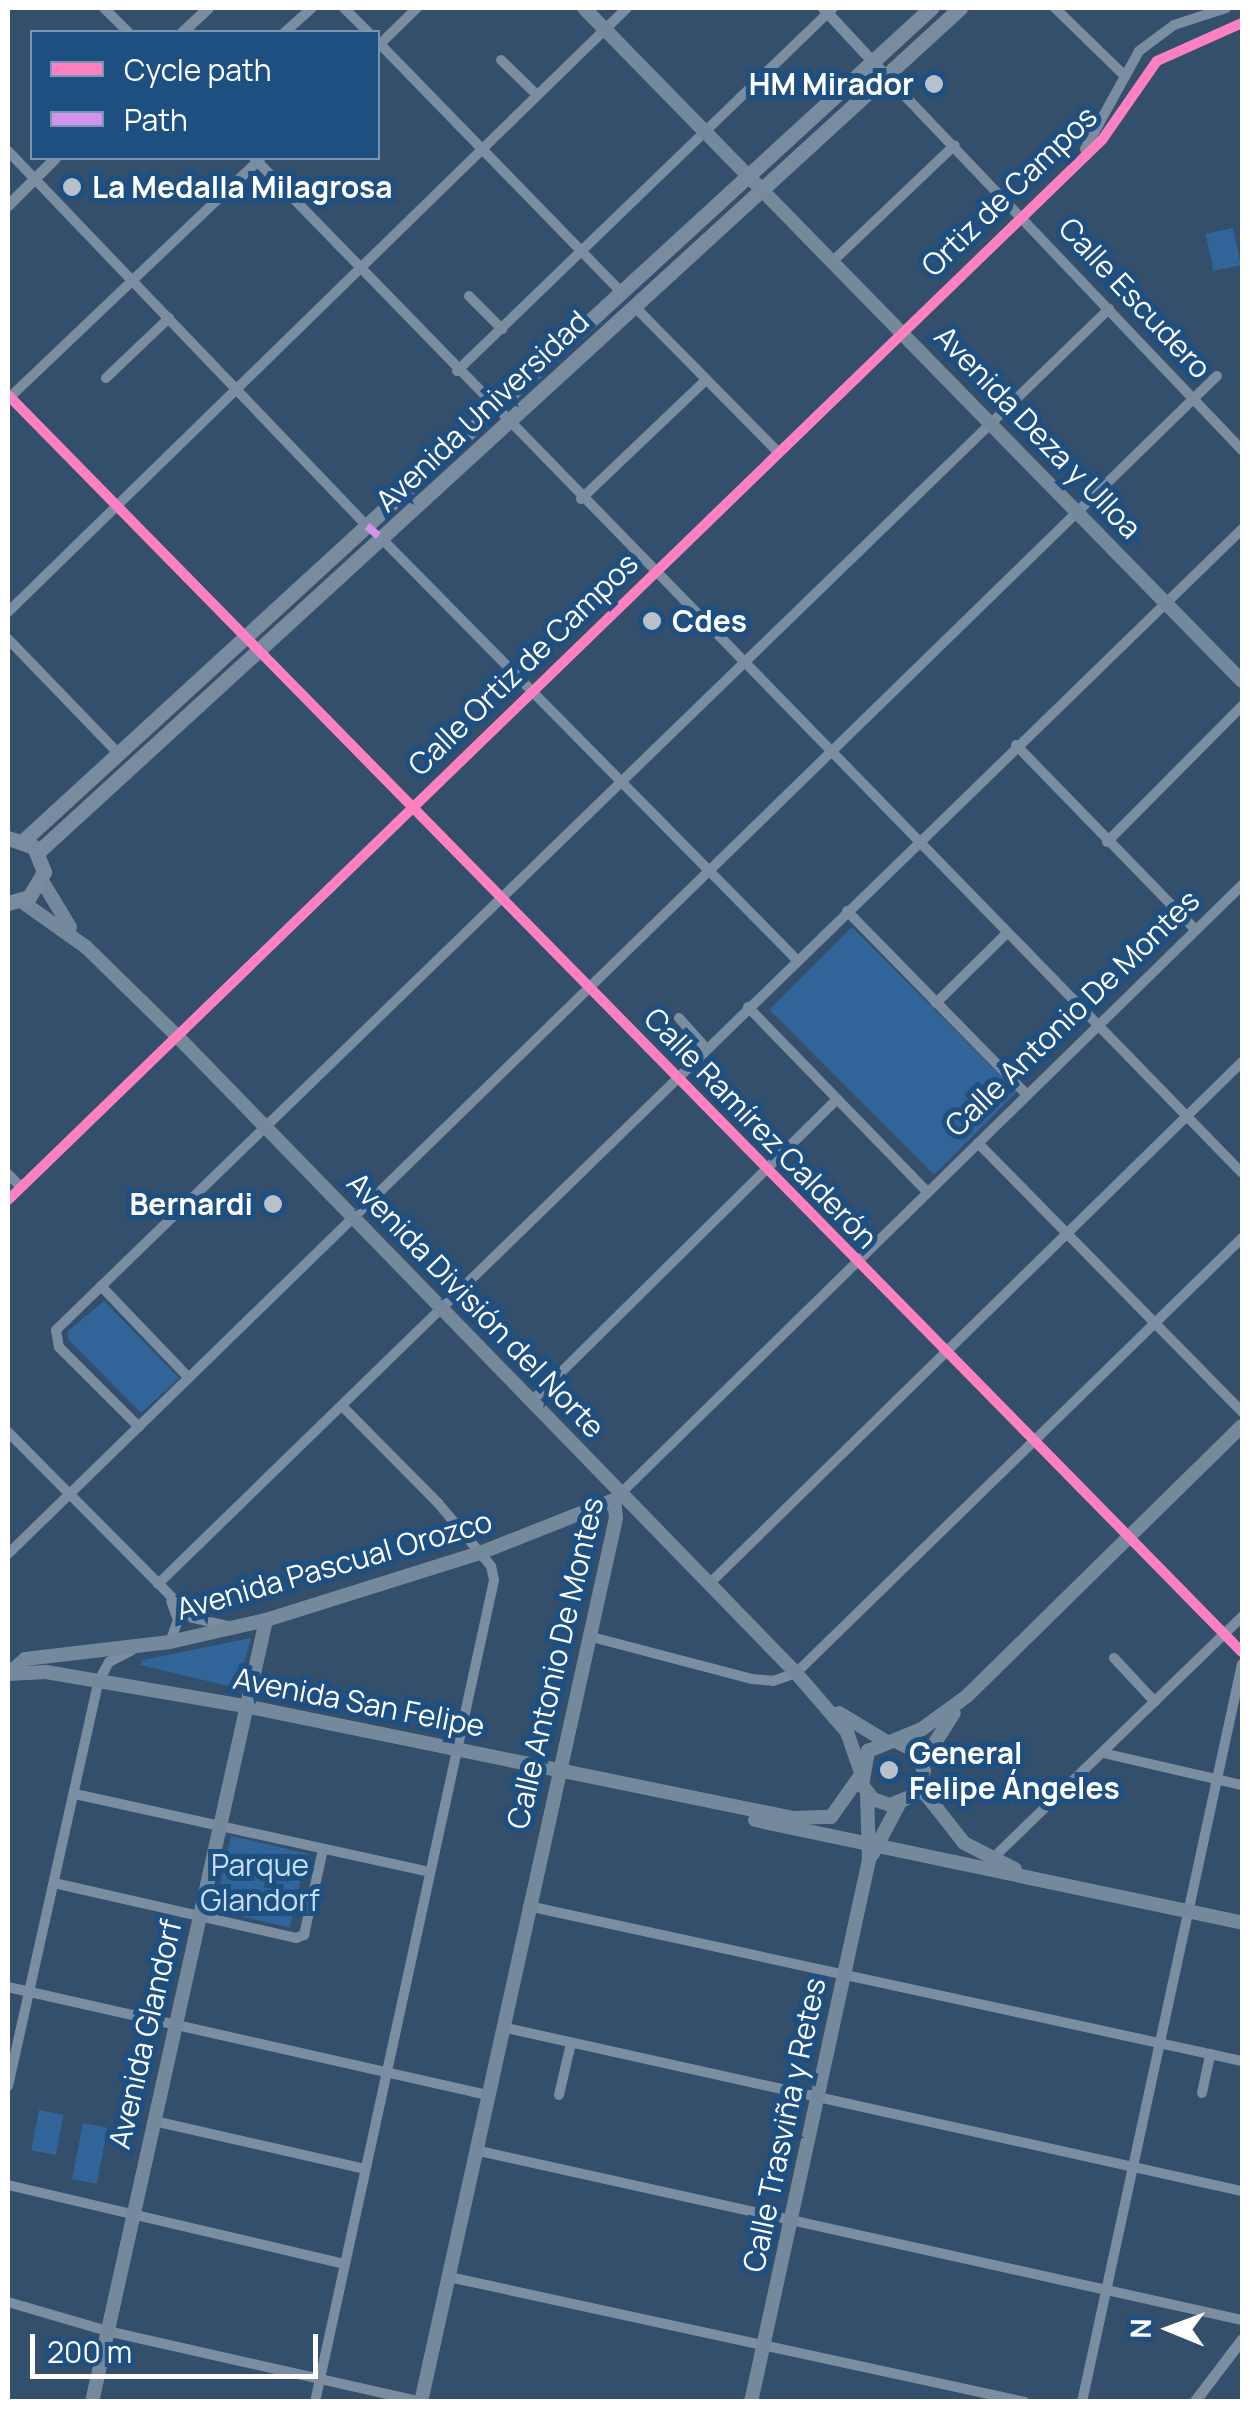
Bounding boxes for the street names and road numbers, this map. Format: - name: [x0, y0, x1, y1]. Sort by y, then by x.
- street label: Ortiz de Campos: [914, 98, 1104, 284]
- street label: Calle Escudero: [1051, 210, 1219, 386]
- street label: Avenida Universidad: [368, 303, 596, 519]
- street label: Avenida Deza y Ulloa: [927, 318, 1149, 546]
- street label: Calle Ortiz de Campos: [401, 545, 645, 783]
- street label: Calle Antonio De Montes: [937, 882, 1207, 1144]
- street label: Calle Ramírez Calderón: [637, 1000, 885, 1256]
- street label: Avenida División del Norte: [340, 1165, 612, 1445]
- street label: Calle Antonio De Montes: [499, 1494, 611, 1832]
- street label: Avenida Pascual Orozco: [172, 1503, 496, 1627]
- street label: Avenida San Felipe: [230, 1660, 488, 1744]
- street label: Avenida Glandorf: [101, 1916, 189, 2152]
- street label: Calle Trasviña y Retes: [735, 1975, 833, 2275]

